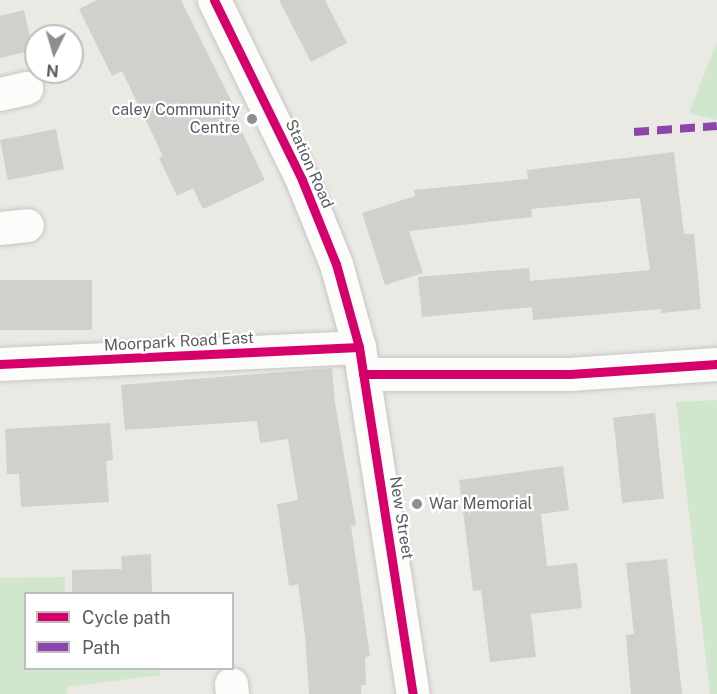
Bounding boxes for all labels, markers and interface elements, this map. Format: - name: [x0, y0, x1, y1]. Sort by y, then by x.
- north arrow: [24, 24, 84, 84]
- text: N: [46, 60, 60, 80]
- place label: caley Community Centre: [112, 100, 240, 138]
- marker: caley Community Centre: [245, 112, 259, 126]
- street label: Station Road: [281, 117, 337, 211]
- street label: Moorpark Road East: [103, 328, 255, 356]
- street label: New Street: [385, 475, 417, 561]
- place label: War Memorial: [429, 494, 532, 514]
- marker: War Memorial: [410, 497, 424, 511]
- legend: [24, 592, 234, 670]
- text: Cycle path: [82, 607, 171, 628]
- text: Path: [82, 637, 120, 658]

